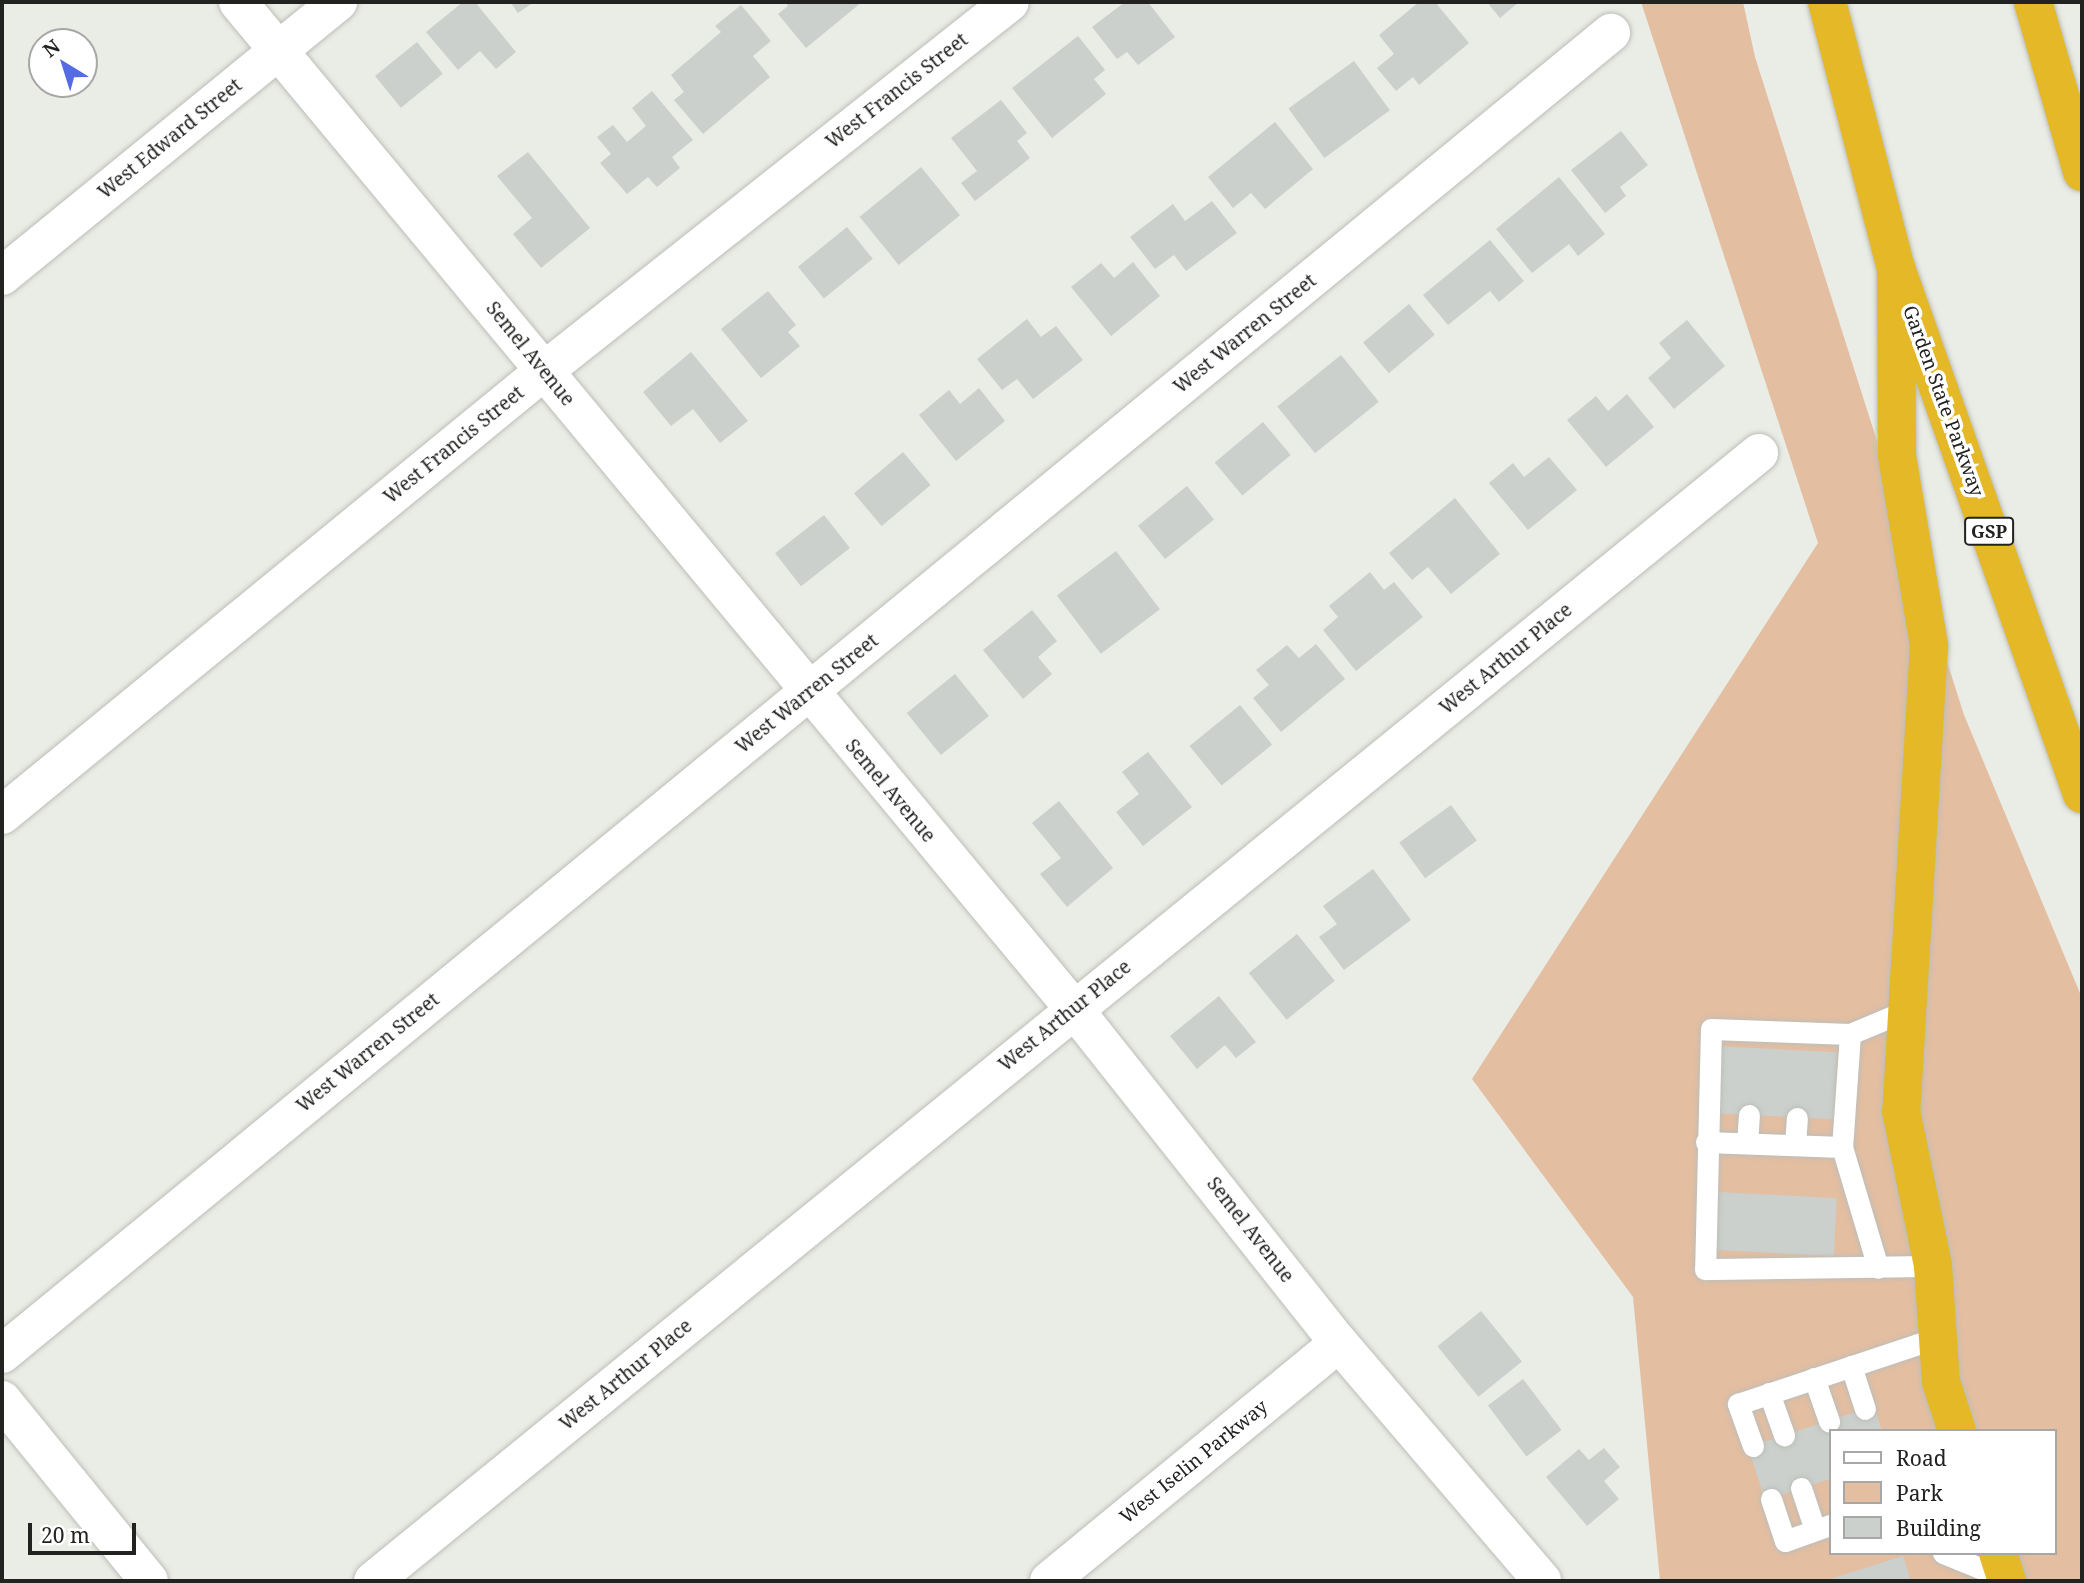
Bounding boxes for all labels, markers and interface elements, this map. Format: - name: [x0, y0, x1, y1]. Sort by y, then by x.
- north arrow: [28, 28, 98, 98]
- street label: West Francis Street: [822, 29, 972, 153]
- text: N: [37, 33, 65, 63]
- street label: West Edward Street: [94, 74, 246, 204]
- street label: West Warren Street: [1169, 270, 1321, 398]
- street label: Semel Avenue: [481, 297, 579, 411]
- street label: Garden State Parkway: [1898, 302, 1988, 500]
- street label: West Francis Street: [379, 381, 529, 509]
- road number: GSP: [1963, 516, 2015, 546]
- street label: West Arthur Place: [1435, 599, 1577, 719]
- street label: West Warren Street: [731, 630, 883, 758]
- street label: Semel Avenue: [840, 735, 940, 847]
- street label: West Arthur Place: [994, 956, 1136, 1076]
- street label: West Warren Street: [292, 989, 444, 1117]
- street label: Semel Avenue: [1202, 1173, 1298, 1287]
- street label: West Arthur Place: [555, 1315, 697, 1435]
- street label: West Iselin Parkway: [1115, 1395, 1273, 1529]
- legend: [1828, 1429, 2056, 1555]
- text: Road: [1896, 1444, 1947, 1472]
- text: Park: [1896, 1479, 1943, 1507]
- scale bar: [32, 1510, 140, 1554]
- text: Building: [1896, 1514, 1981, 1542]
- text: 20 m: [41, 1521, 90, 1549]

